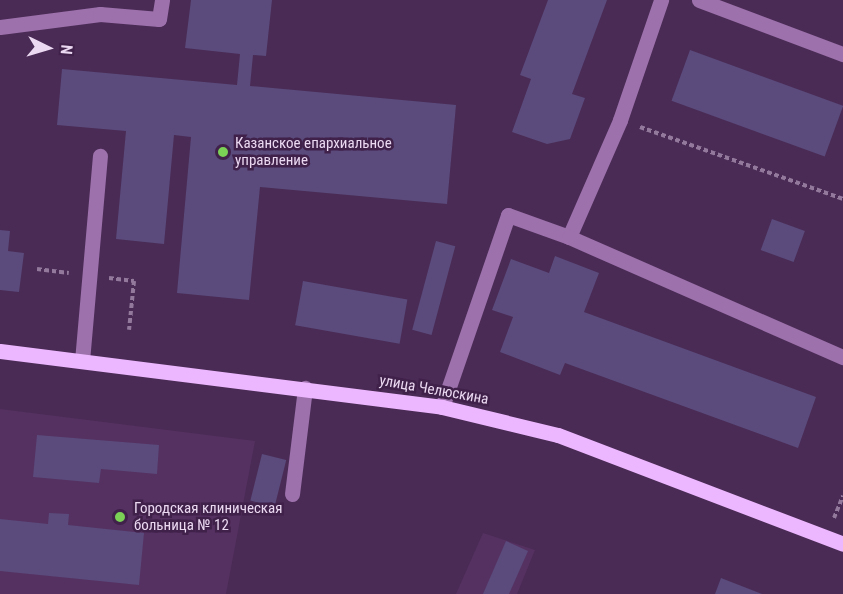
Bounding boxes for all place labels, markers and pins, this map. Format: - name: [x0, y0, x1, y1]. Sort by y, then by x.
- place label: Казанское епархиальное управление: [235, 134, 392, 169]
- marker: Казанское епархиальное управление: [216, 145, 230, 159]
- place label: Городская клиническая больница № 12: [134, 499, 282, 534]
- marker: Городская клиническая больница № 12: [111, 508, 129, 526]

